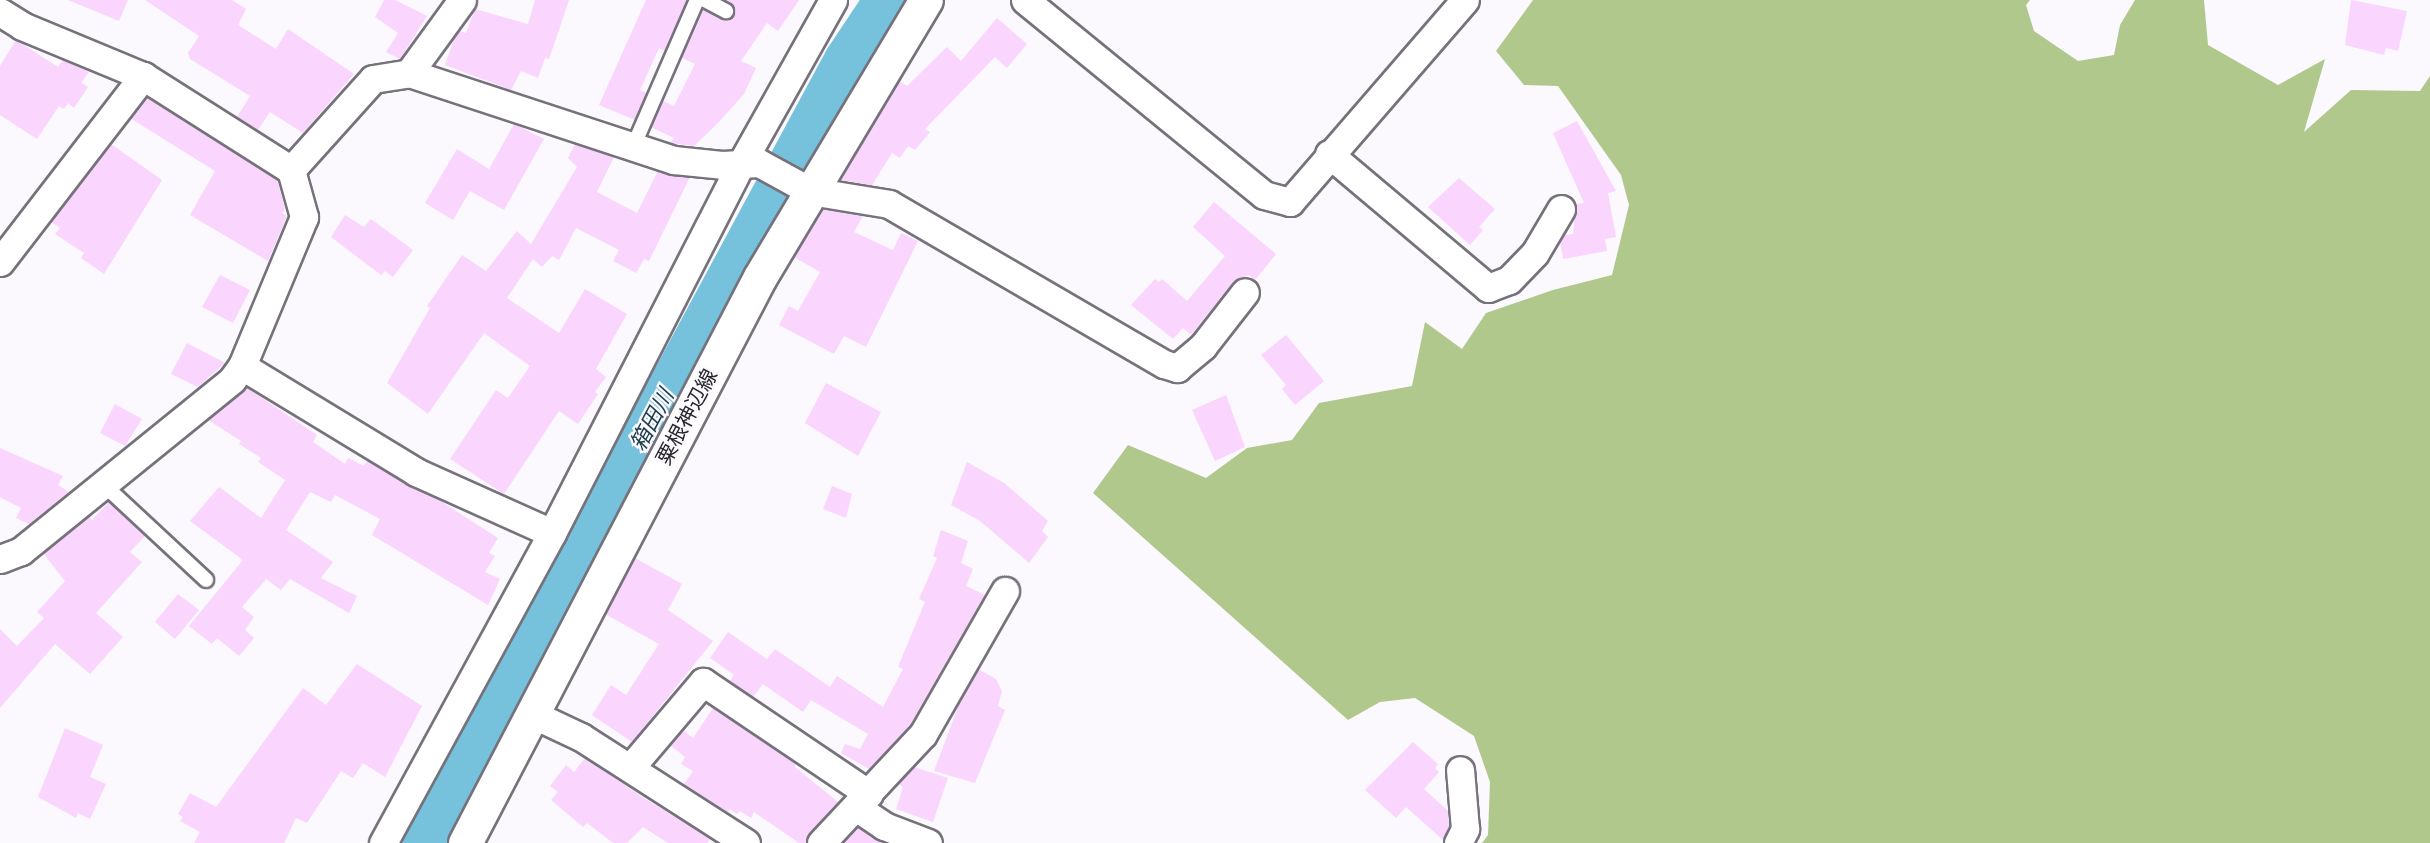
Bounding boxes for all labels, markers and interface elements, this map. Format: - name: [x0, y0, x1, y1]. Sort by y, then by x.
- street label: 粟根神辺線: [651, 365, 723, 469]
- water label: 箱田川: [625, 385, 679, 455]

